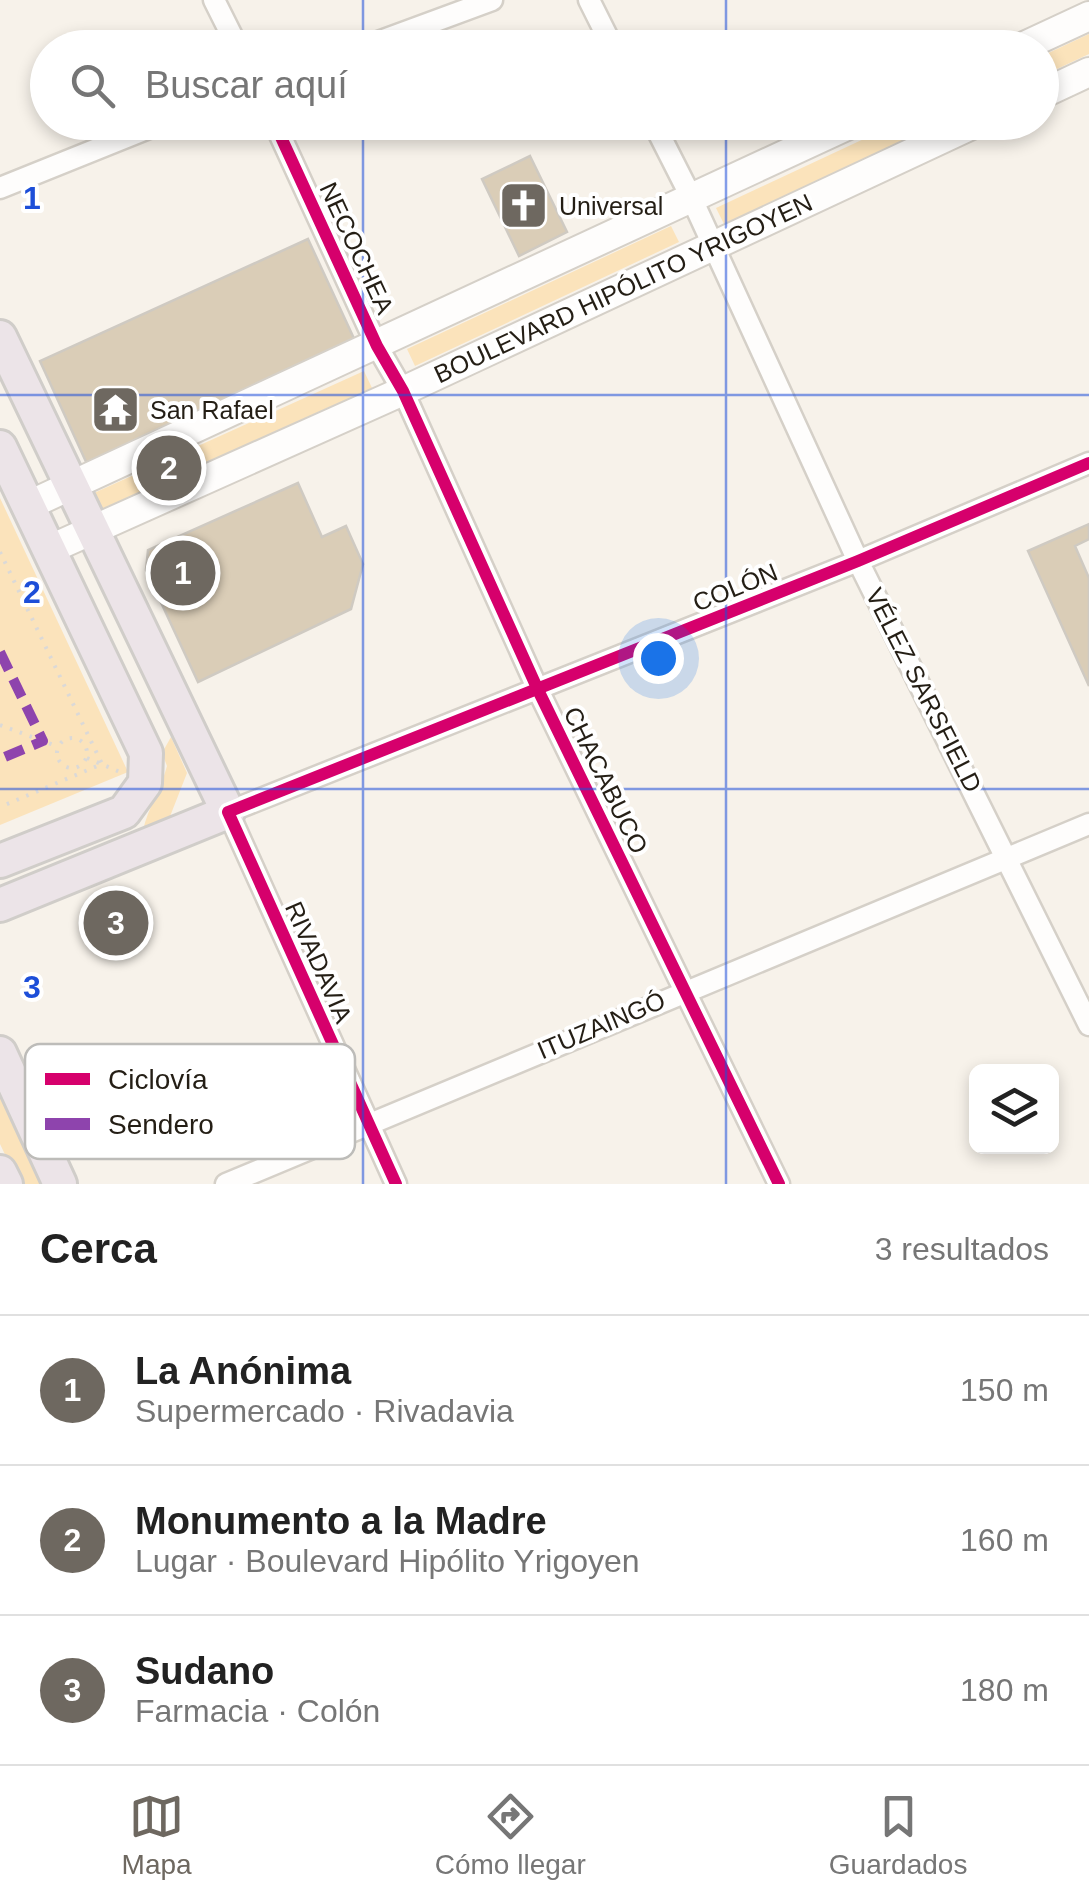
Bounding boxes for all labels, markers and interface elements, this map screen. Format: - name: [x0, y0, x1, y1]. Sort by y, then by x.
- search box: [30, 30, 1059, 140]
- icon: search: [65, 58, 120, 113]
- text: Buscar aquí: [145, 64, 348, 106]
- street label: NECOCHEA: [314, 178, 400, 318]
- text: 1: [23, 180, 41, 216]
- church icon: Universal: [498, 180, 550, 232]
- street label: BOULEVARD HIPÓLITO YRIGOYEN: [429, 188, 817, 388]
- place label: Universal: [559, 192, 663, 220]
- temple icon: San Rafael: [89, 384, 141, 436]
- place label: San Rafael: [150, 396, 274, 424]
- pin: 2: [136, 430, 202, 506]
- pin: 1: [150, 536, 216, 610]
- street label: COLÓN: [689, 557, 781, 617]
- text: 2: [23, 574, 41, 610]
- street label: VÉLEZ SARSFIELD: [860, 583, 988, 797]
- your location: [633, 633, 684, 684]
- street label: CHACABUCO: [558, 702, 654, 858]
- pin: 3: [84, 886, 148, 960]
- street label: RIVADAVIA: [280, 897, 358, 1027]
- text: 3: [23, 969, 41, 1005]
- street label: ITUZAINGÓ: [533, 986, 669, 1064]
- legend: [25, 1044, 355, 1159]
- text: Ciclovía: [108, 1064, 208, 1095]
- map controls: [969, 1064, 1059, 1154]
- button: layers: [969, 1064, 1059, 1154]
- text: Sendero: [108, 1109, 214, 1140]
- text: Cerca: [40, 1225, 157, 1272]
- text: 3 resultados: [875, 1231, 1049, 1267]
- text: La Anónima: [135, 1350, 351, 1392]
- text: 1: [64, 1372, 81, 1408]
- text: 150 m: [960, 1372, 1049, 1408]
- text: Supermercado · Rivadavia: [135, 1393, 514, 1429]
- text: Monumento a la Madre: [135, 1500, 547, 1542]
- text: 2: [64, 1522, 81, 1558]
- text: 160 m: [960, 1522, 1049, 1558]
- text: Lugar · Boulevard Hipólito Yrigoyen: [135, 1543, 640, 1579]
- text: Sudano: [135, 1650, 274, 1692]
- text: 3: [64, 1672, 81, 1708]
- text: 180 m: [960, 1672, 1049, 1708]
- text: Farmacia · Colón: [135, 1693, 380, 1729]
- tab: Mapa: [122, 1789, 192, 1881]
- tab: Cómo llegar: [435, 1789, 586, 1881]
- tab: Guardados: [829, 1789, 967, 1881]

